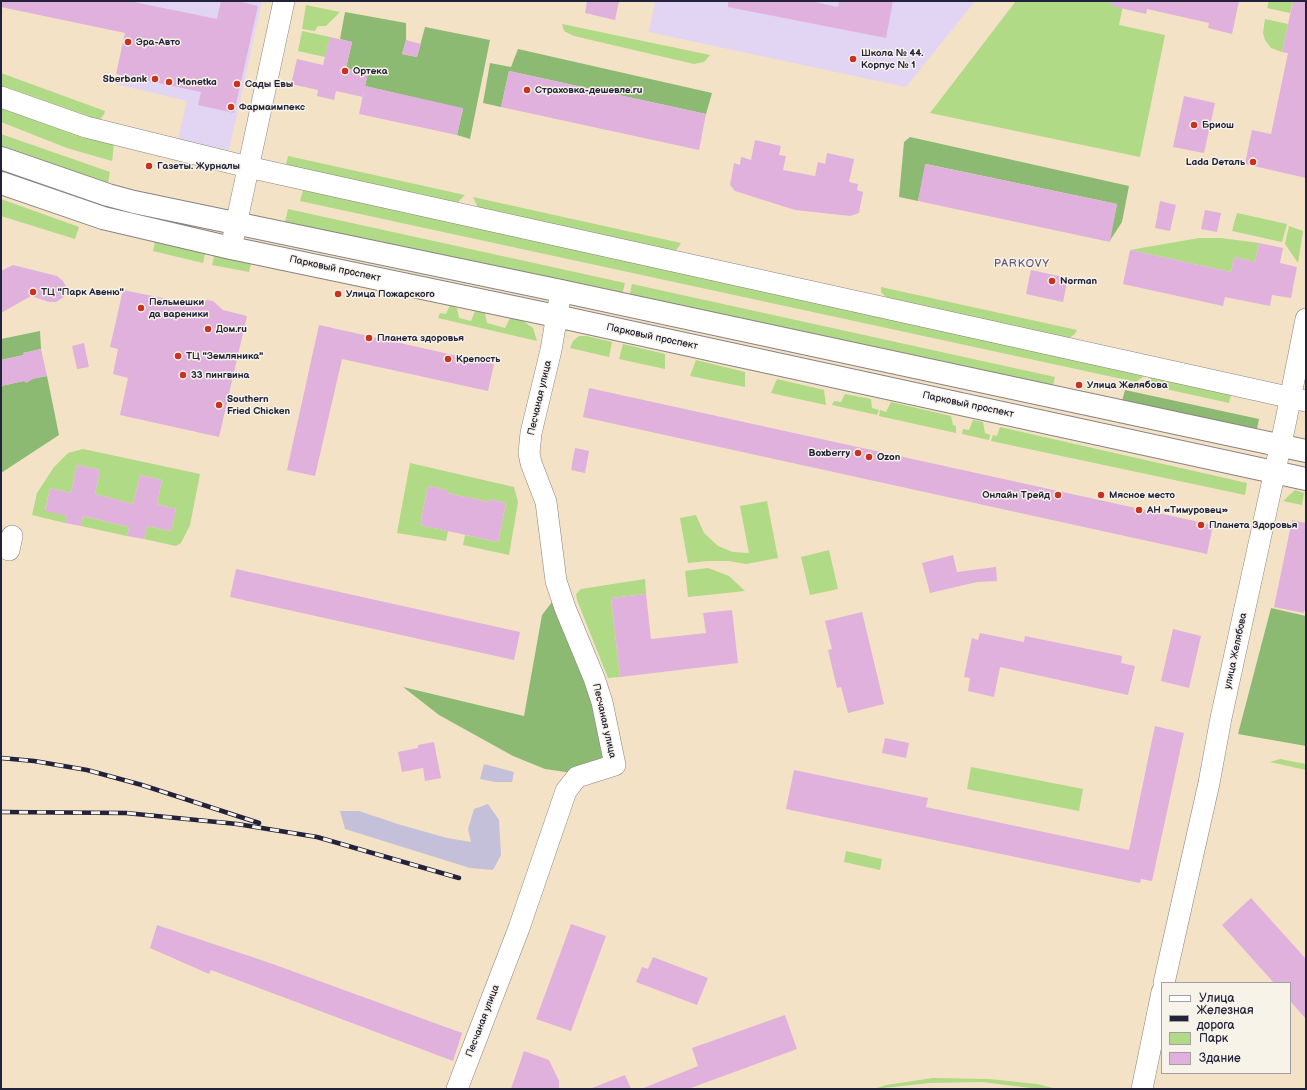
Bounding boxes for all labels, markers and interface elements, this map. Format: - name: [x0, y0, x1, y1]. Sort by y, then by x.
- place label: Эра-Авто: [136, 36, 180, 48]
- marker: Эра-Авто: [123, 37, 133, 47]
- place label: Школа № 44. Корпус № 1: [861, 47, 923, 70]
- marker: Школа № 44. Корпус № 1: [848, 54, 858, 64]
- place label: Ортека: [353, 65, 387, 77]
- marker: Ортека: [340, 66, 350, 76]
- place label: Sberbank: [103, 73, 147, 85]
- marker: Sberbank: [150, 74, 160, 84]
- place label: Monetka: [177, 76, 217, 88]
- marker: Monetka: [164, 77, 174, 87]
- place label: Сады Евы: [245, 78, 293, 90]
- marker: Сады Евы: [232, 79, 242, 89]
- place label: Страховка-дешевле.ru: [535, 84, 642, 96]
- marker: Страховка-дешевле.ru: [522, 85, 532, 95]
- place label: Фармаимпекс: [239, 101, 305, 113]
- marker: Фармаимпекс: [226, 102, 236, 112]
- place label: Бриош: [1202, 119, 1234, 131]
- marker: Бриош: [1189, 120, 1199, 130]
- place label: Lada Dеталь: [1186, 156, 1245, 168]
- marker: Lada Dеталь: [1248, 157, 1258, 167]
- place label: Газеты. Журналы: [157, 160, 240, 172]
- marker: Газеты. Журналы: [144, 161, 154, 171]
- street label: Парковый проспект: [288, 253, 382, 285]
- district label: PARKOVY: [994, 257, 1050, 271]
- place label: Norman: [1060, 275, 1097, 287]
- marker: Norman: [1047, 276, 1057, 286]
- place label: ТЦ "Парк Авеню": [41, 286, 124, 298]
- marker: ТЦ "Парк Авеню": [28, 287, 38, 297]
- place label: Улица Пожарского: [346, 288, 435, 300]
- marker: Улица Пожарского: [333, 289, 343, 299]
- place label: Пельмешки да вареники: [149, 296, 209, 320]
- marker: Пельмешки да вареники: [136, 303, 146, 313]
- street label: Парковый проспект: [605, 321, 699, 353]
- place label: Дом.ru: [216, 323, 247, 335]
- marker: Дом.ru: [203, 324, 213, 334]
- place label: Планета здоровья: [377, 332, 464, 344]
- marker: Планета здоровья: [364, 333, 374, 343]
- place label: ТЦ "Земляника": [186, 350, 263, 362]
- marker: ТЦ "Земляника": [173, 351, 183, 361]
- place label: Крепость: [456, 353, 500, 365]
- marker: Крепость: [443, 354, 453, 364]
- street label: Песчаная улица: [526, 359, 554, 437]
- place label: 33 пингвина: [191, 369, 249, 381]
- marker: 33 пингвина: [178, 370, 188, 380]
- place label: Улица Желябова: [1087, 379, 1167, 391]
- marker: Улица Желябова: [1074, 380, 1084, 390]
- street label: Парковый проспект: [921, 389, 1015, 421]
- place label: Southern Fried Chicken: [227, 393, 290, 416]
- marker: Southern Fried Chicken: [214, 400, 224, 410]
- place label: Boxberry: [809, 447, 850, 459]
- marker: Boxberry: [853, 448, 863, 458]
- place label: Ozon: [877, 451, 900, 463]
- marker: Ozon: [864, 452, 874, 462]
- place label: Онлайн Трейд: [982, 489, 1050, 501]
- place label: Мясное место: [1109, 489, 1175, 501]
- marker: Онлайн Трейд: [1053, 490, 1063, 500]
- marker: Мясное место: [1096, 490, 1106, 500]
- place label: АН «Тимуровец»: [1147, 504, 1228, 516]
- marker: АН «Тимуровец»: [1134, 505, 1144, 515]
- place label: Планета Здоровья: [1209, 519, 1297, 531]
- marker: Планета Здоровья: [1196, 520, 1206, 530]
- street label: улица Желябова: [1222, 612, 1250, 690]
- street label: Песчаная улица: [590, 682, 618, 760]
- legend: [1161, 982, 1291, 1074]
- street label: Песчаная улица: [464, 983, 502, 1059]
- text: Улица: [1199, 991, 1235, 1006]
- text: Железная дорога: [1197, 1003, 1254, 1033]
- text: Парк: [1199, 1031, 1228, 1046]
- text: Здание: [1199, 1051, 1241, 1066]

